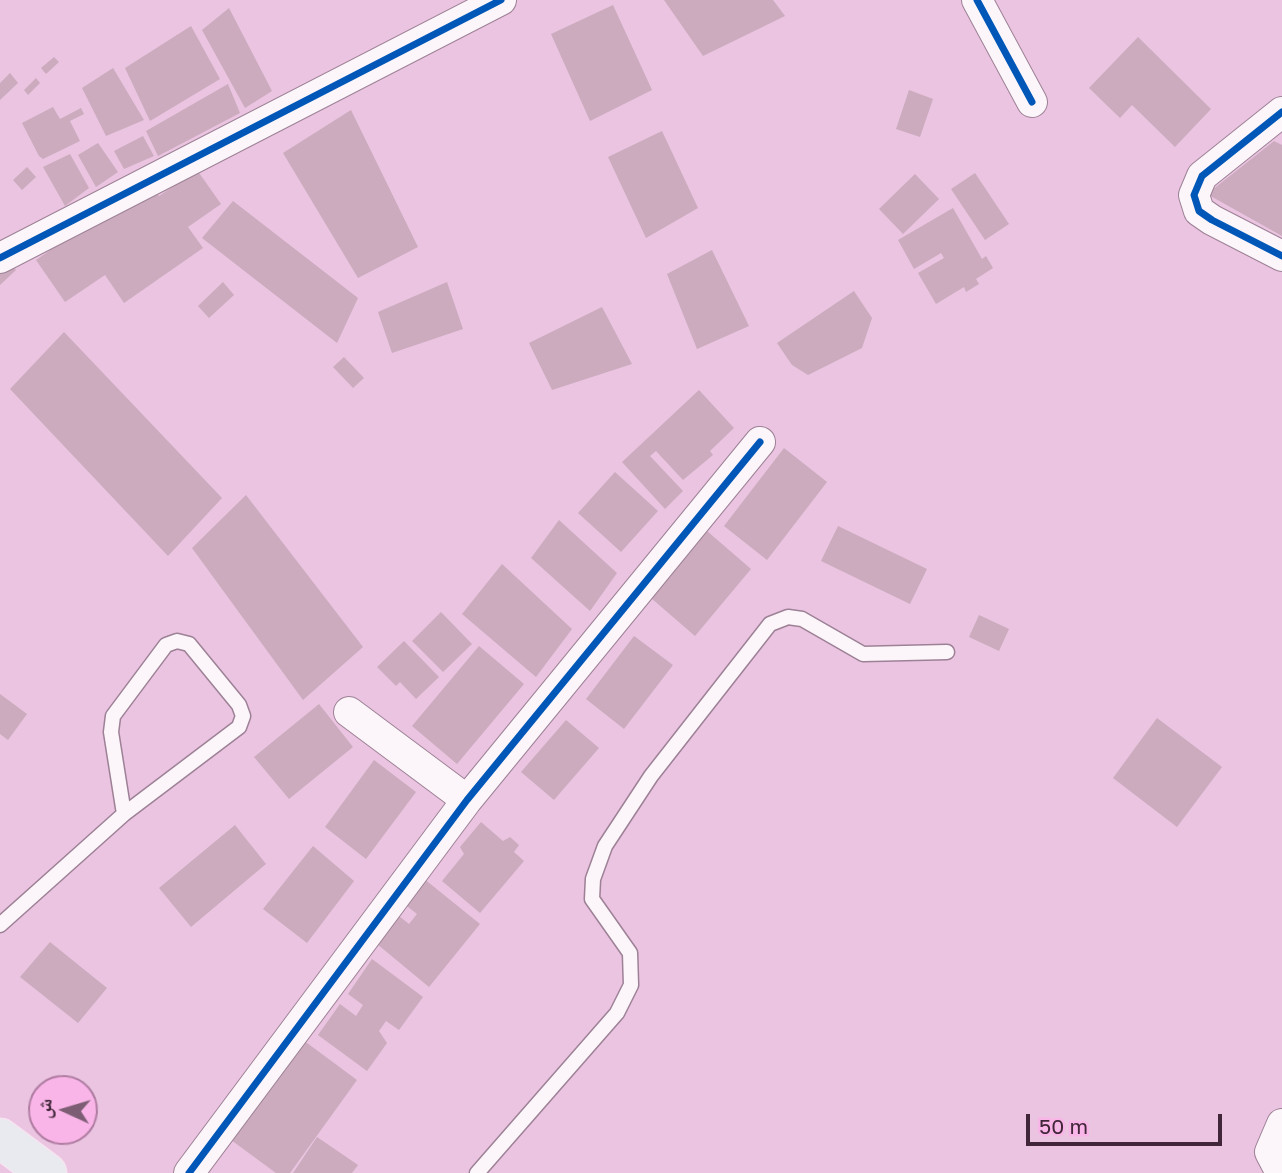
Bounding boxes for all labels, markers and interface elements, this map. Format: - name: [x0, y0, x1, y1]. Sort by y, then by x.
- north arrow: [28, 1075, 98, 1145]
- text: ش: [31, 1098, 56, 1120]
- scale bar: [1030, 1100, 1226, 1144]
- text: 50 m: [1039, 1113, 1088, 1139]

